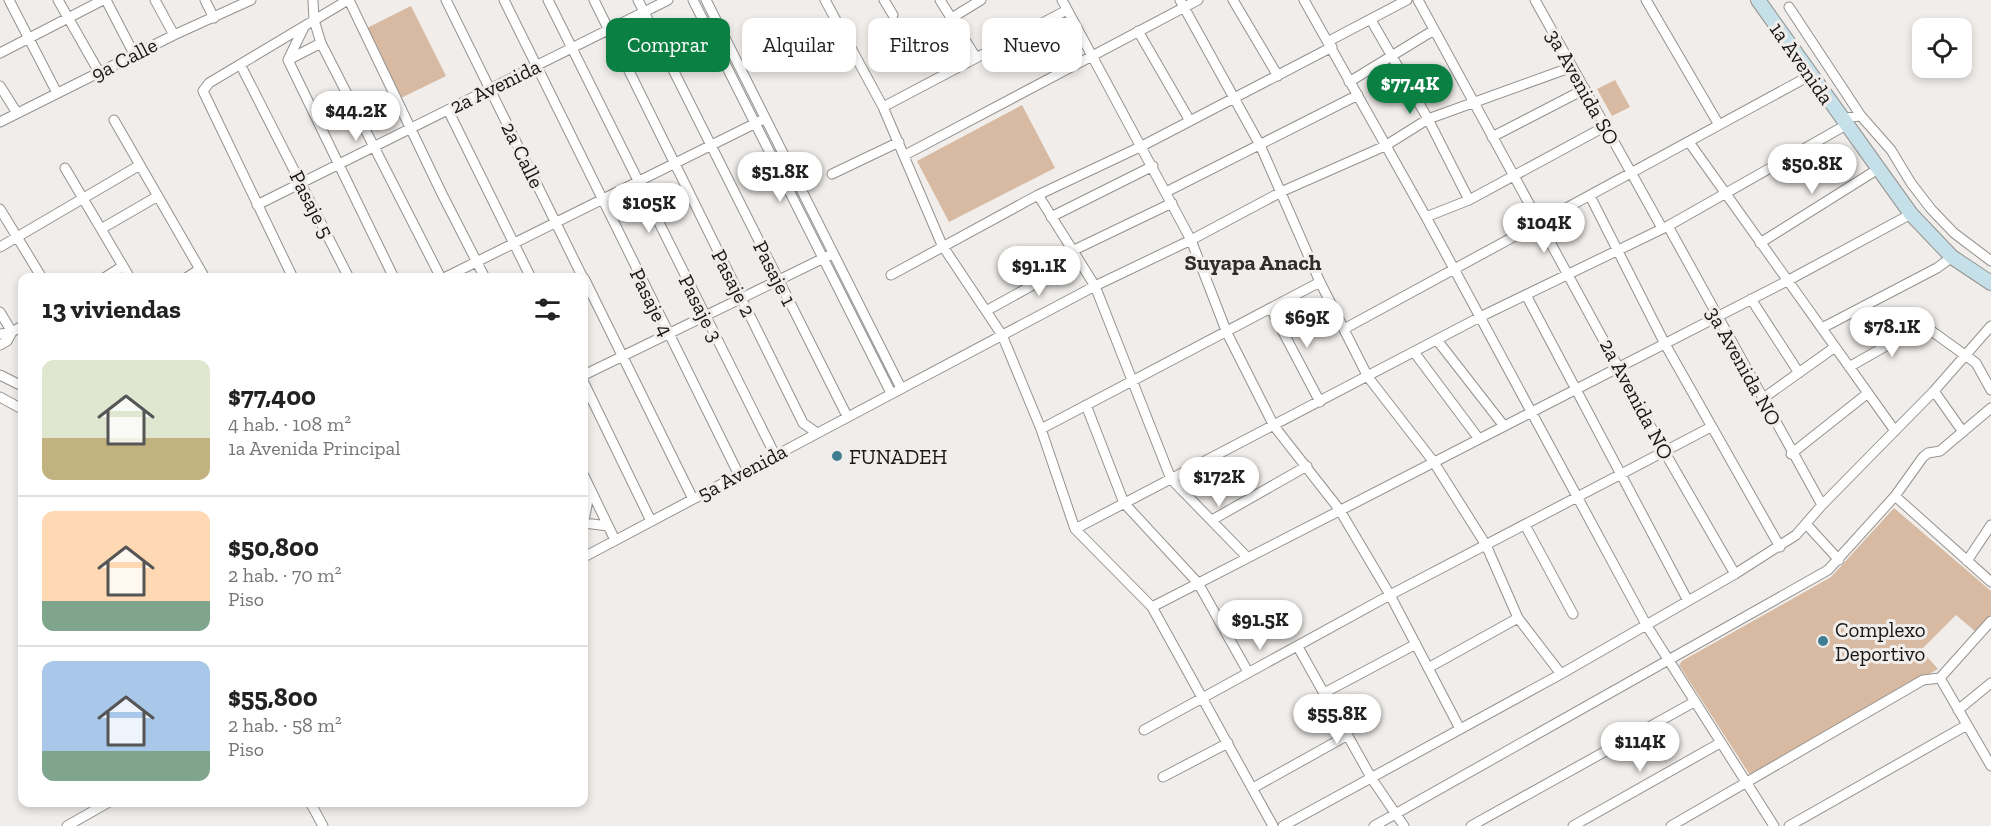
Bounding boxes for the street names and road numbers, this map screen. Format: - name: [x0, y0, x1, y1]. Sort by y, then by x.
- street label: 1a Avenida: [1765, 17, 1839, 109]
- street label: 3a Avenida SO: [1541, 25, 1625, 149]
- street label: 9a Calle: [87, 32, 161, 86]
- street label: 2a Avenida: [446, 53, 544, 119]
- street label: 2a Calle: [496, 118, 550, 192]
- street label: Pasaje 5: [284, 166, 340, 242]
- street label: Pasaje 1: [747, 236, 802, 310]
- street label: Pasaje 2: [706, 245, 762, 321]
- street label: Pasaje 4: [624, 264, 679, 341]
- street label: Pasaje 3: [673, 270, 728, 346]
- street label: 3a Avenida NO: [1701, 302, 1787, 430]
- street label: 2a Avenida NO: [1595, 334, 1679, 464]
- street label: 5a Avenida: [693, 438, 791, 506]

